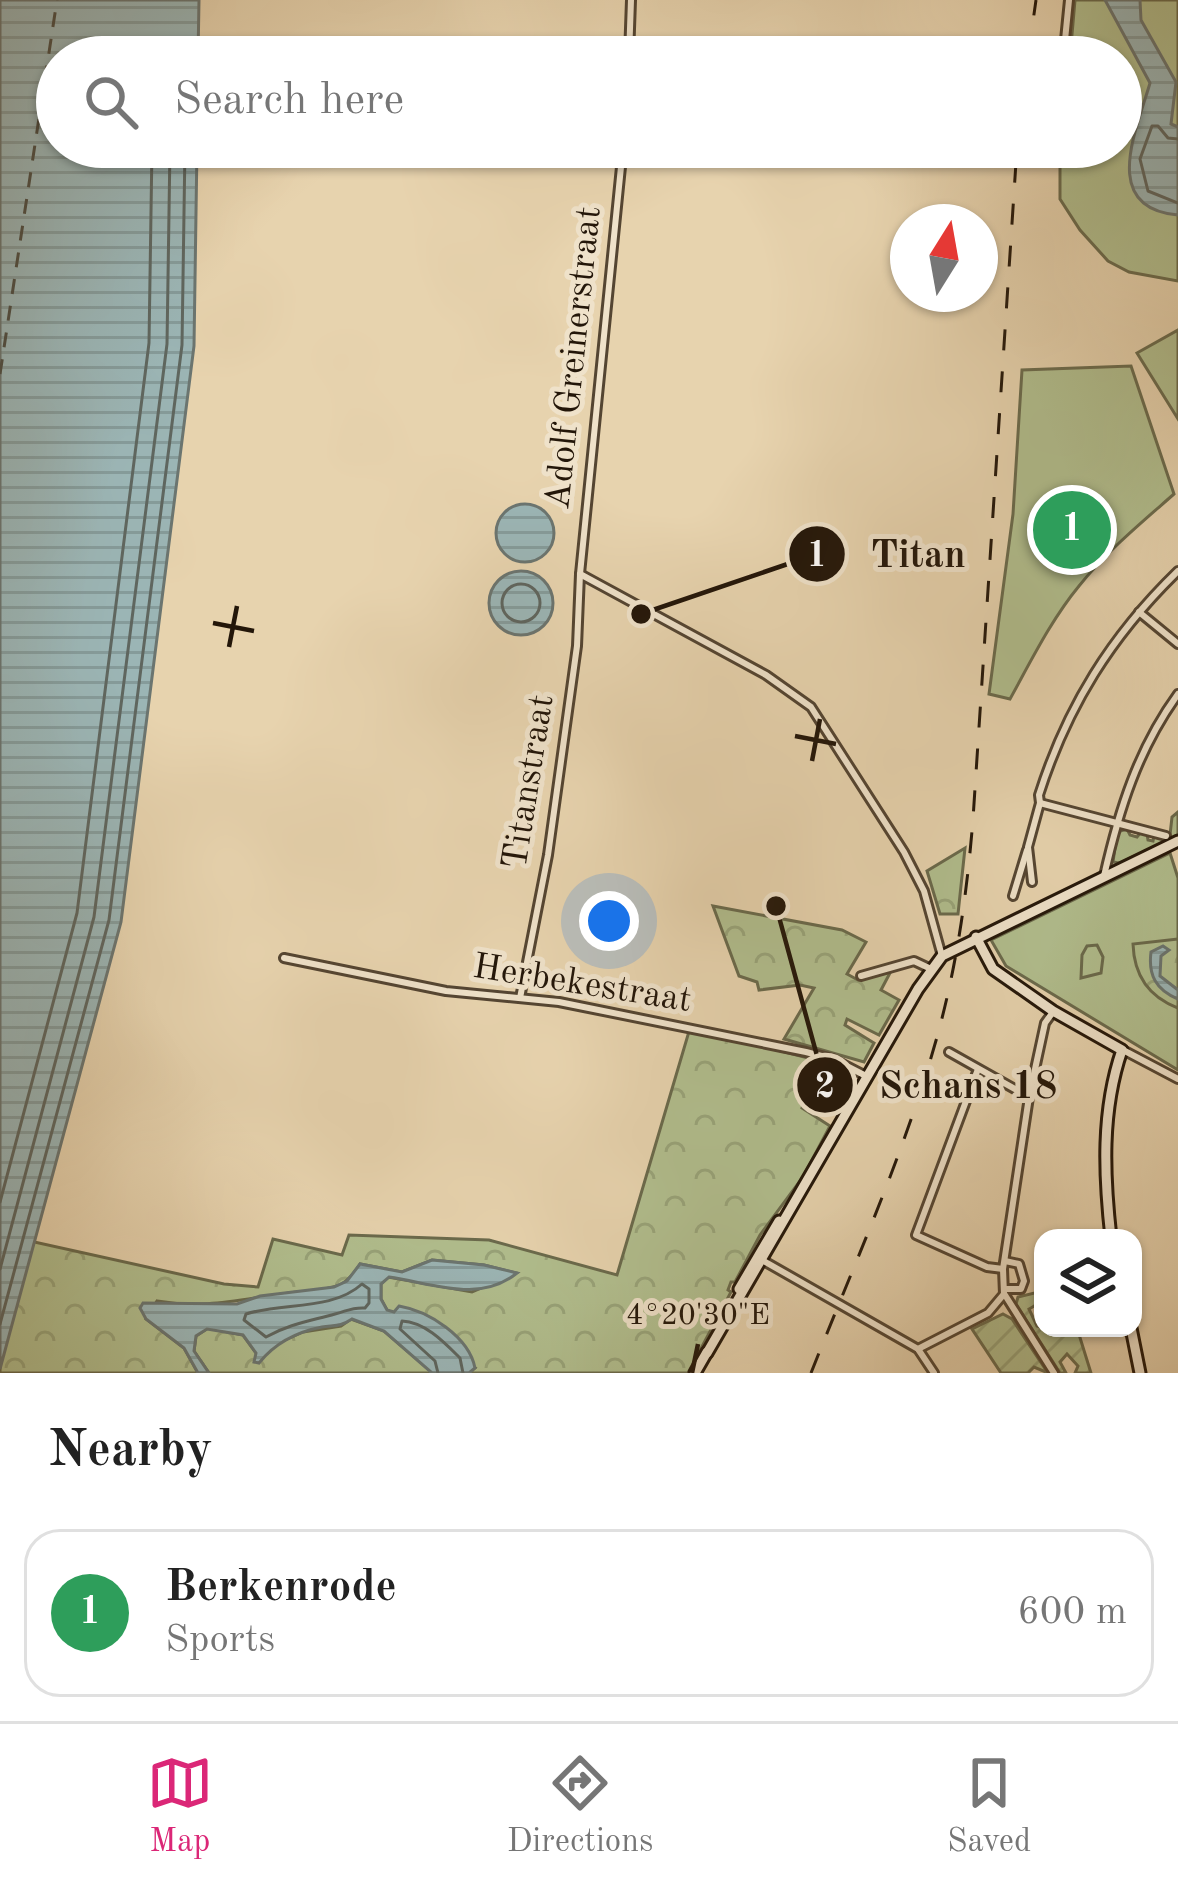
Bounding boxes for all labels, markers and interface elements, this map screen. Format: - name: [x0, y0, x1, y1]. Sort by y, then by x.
- search box: [36, 36, 1142, 168]
- icon: search: [78, 69, 144, 135]
- text: Search here: [174, 79, 404, 124]
- north arrow: [890, 204, 998, 312]
- street label: Adolf Greinerstraat: [541, 205, 609, 511]
- pin: 1: [1033, 485, 1111, 575]
- callout: Titan: [787, 516, 990, 591]
- text: Titan: [870, 537, 966, 576]
- text: 1: [807, 539, 827, 575]
- street label: Titanstraat: [498, 692, 562, 872]
- your location: [579, 891, 639, 951]
- street label: Herbekestraat: [470, 950, 694, 1020]
- callout: Schans 18: [795, 1047, 1081, 1122]
- text: Schans 18: [879, 1068, 1057, 1107]
- text: 2: [815, 1070, 835, 1106]
- map controls: [1034, 1229, 1142, 1337]
- button: layers: [1034, 1229, 1142, 1337]
- text: 4°20'30"E: [626, 1301, 770, 1331]
- text: Nearby: [48, 1426, 213, 1477]
- text: Berkenrode: [165, 1566, 397, 1611]
- text: 1: [79, 1593, 101, 1632]
- text: 600 m: [1017, 1593, 1127, 1632]
- text: Sports: [165, 1621, 275, 1660]
- tab: Map: [147, 1750, 213, 1863]
- tab: Directions: [507, 1750, 653, 1863]
- tab: Saved: [947, 1750, 1031, 1863]

